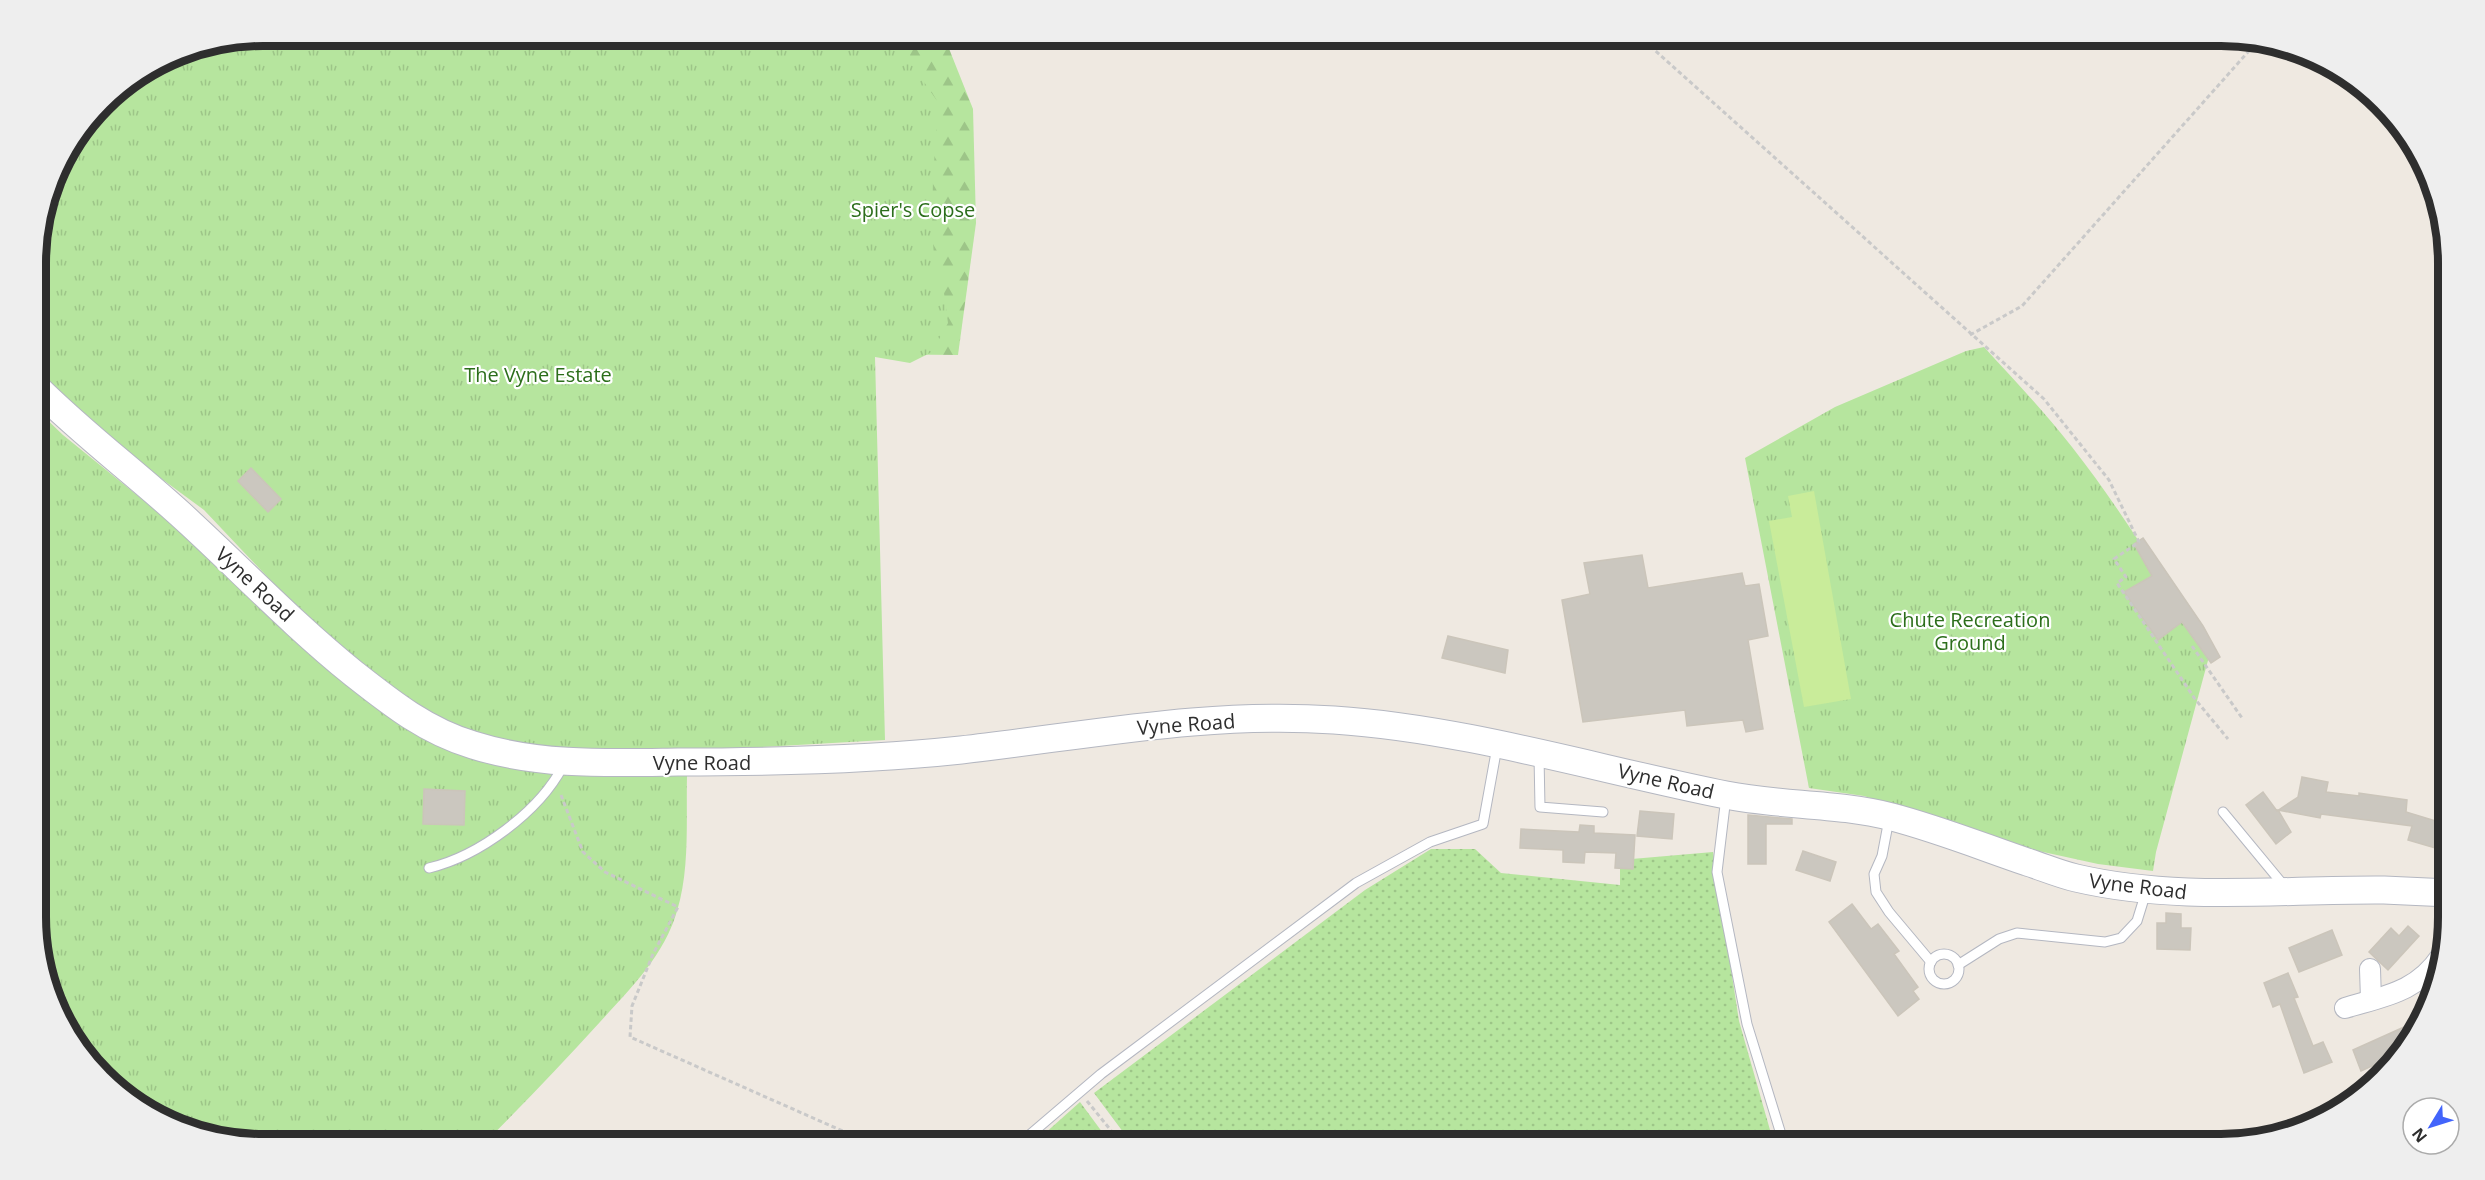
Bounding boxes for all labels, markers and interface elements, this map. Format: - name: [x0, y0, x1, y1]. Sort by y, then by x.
- park label: Spier's Copse: [851, 196, 975, 223]
- park label: The Vyne Estate: [464, 361, 612, 388]
- street label: Vyne Road: [210, 541, 300, 627]
- park label: Chute Recreation Ground: [1890, 606, 2050, 656]
- street label: Vyne Road: [1136, 707, 1236, 741]
- street label: Vyne Road: [653, 749, 751, 776]
- street label: Vyne Road: [1615, 757, 1717, 805]
- street label: Vyne Road: [2088, 867, 2188, 905]
- north arrow: [2401, 1096, 2461, 1156]
- text: N: [2407, 1123, 2432, 1147]

